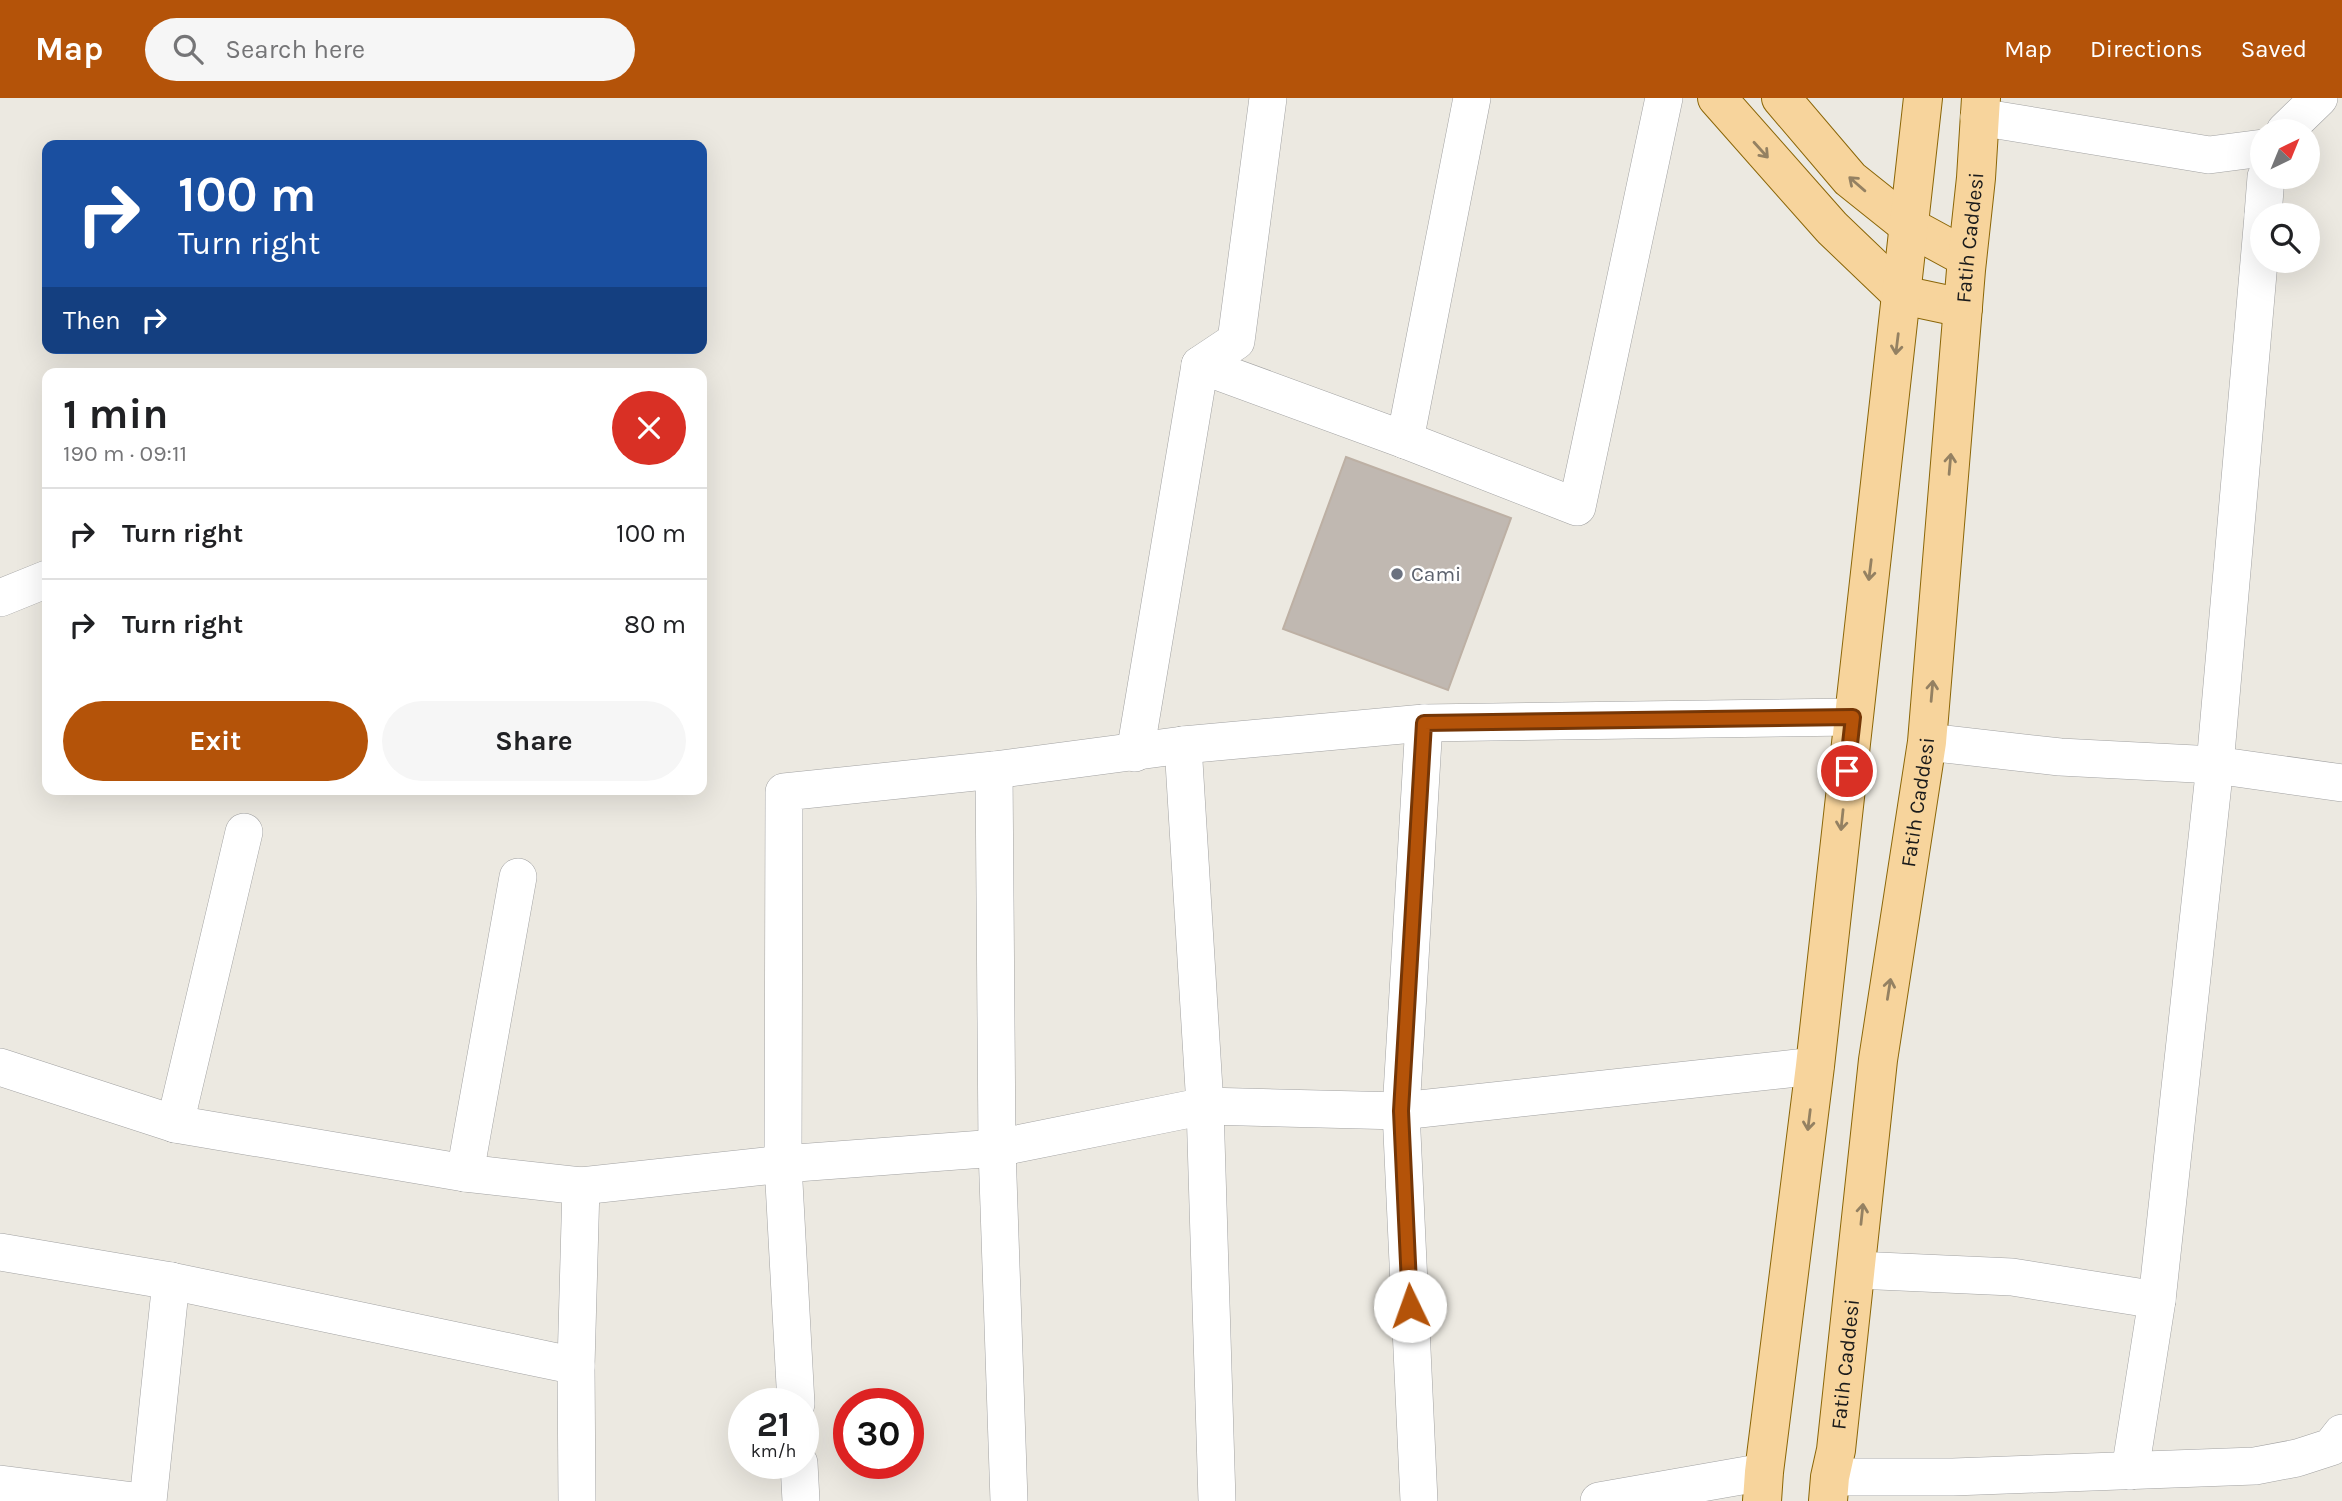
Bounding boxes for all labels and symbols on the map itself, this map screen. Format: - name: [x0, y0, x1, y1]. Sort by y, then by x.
- north arrow: [2250, 119, 2320, 189]
- one-way arrow: [1753, 141, 1769, 159]
- street label: Fatih Caddesi: [1951, 171, 1988, 304]
- one-way arrow: [1848, 176, 1866, 192]
- one-way arrow: [1890, 332, 1903, 355]
- one-way arrow: [1944, 453, 1957, 476]
- one-way arrow: [1864, 558, 1877, 581]
- place label: Cami: [1411, 562, 1461, 586]
- marker: Cami: [1389, 566, 1405, 582]
- one-way arrow: [1926, 680, 1939, 703]
- street label: Fatih Caddesi: [1896, 736, 1939, 869]
- pin: [1817, 741, 1877, 801]
- one-way arrow: [1835, 809, 1848, 831]
- one-way arrow: [1883, 978, 1896, 1000]
- one-way arrow: [1802, 1108, 1815, 1130]
- one-way arrow: [1856, 1204, 1869, 1226]
- position arrow: [1373, 1269, 1447, 1343]
- street label: Fatih Caddesi: [1826, 1298, 1864, 1431]
- speed limit sign: 30: [833, 1388, 924, 1479]

